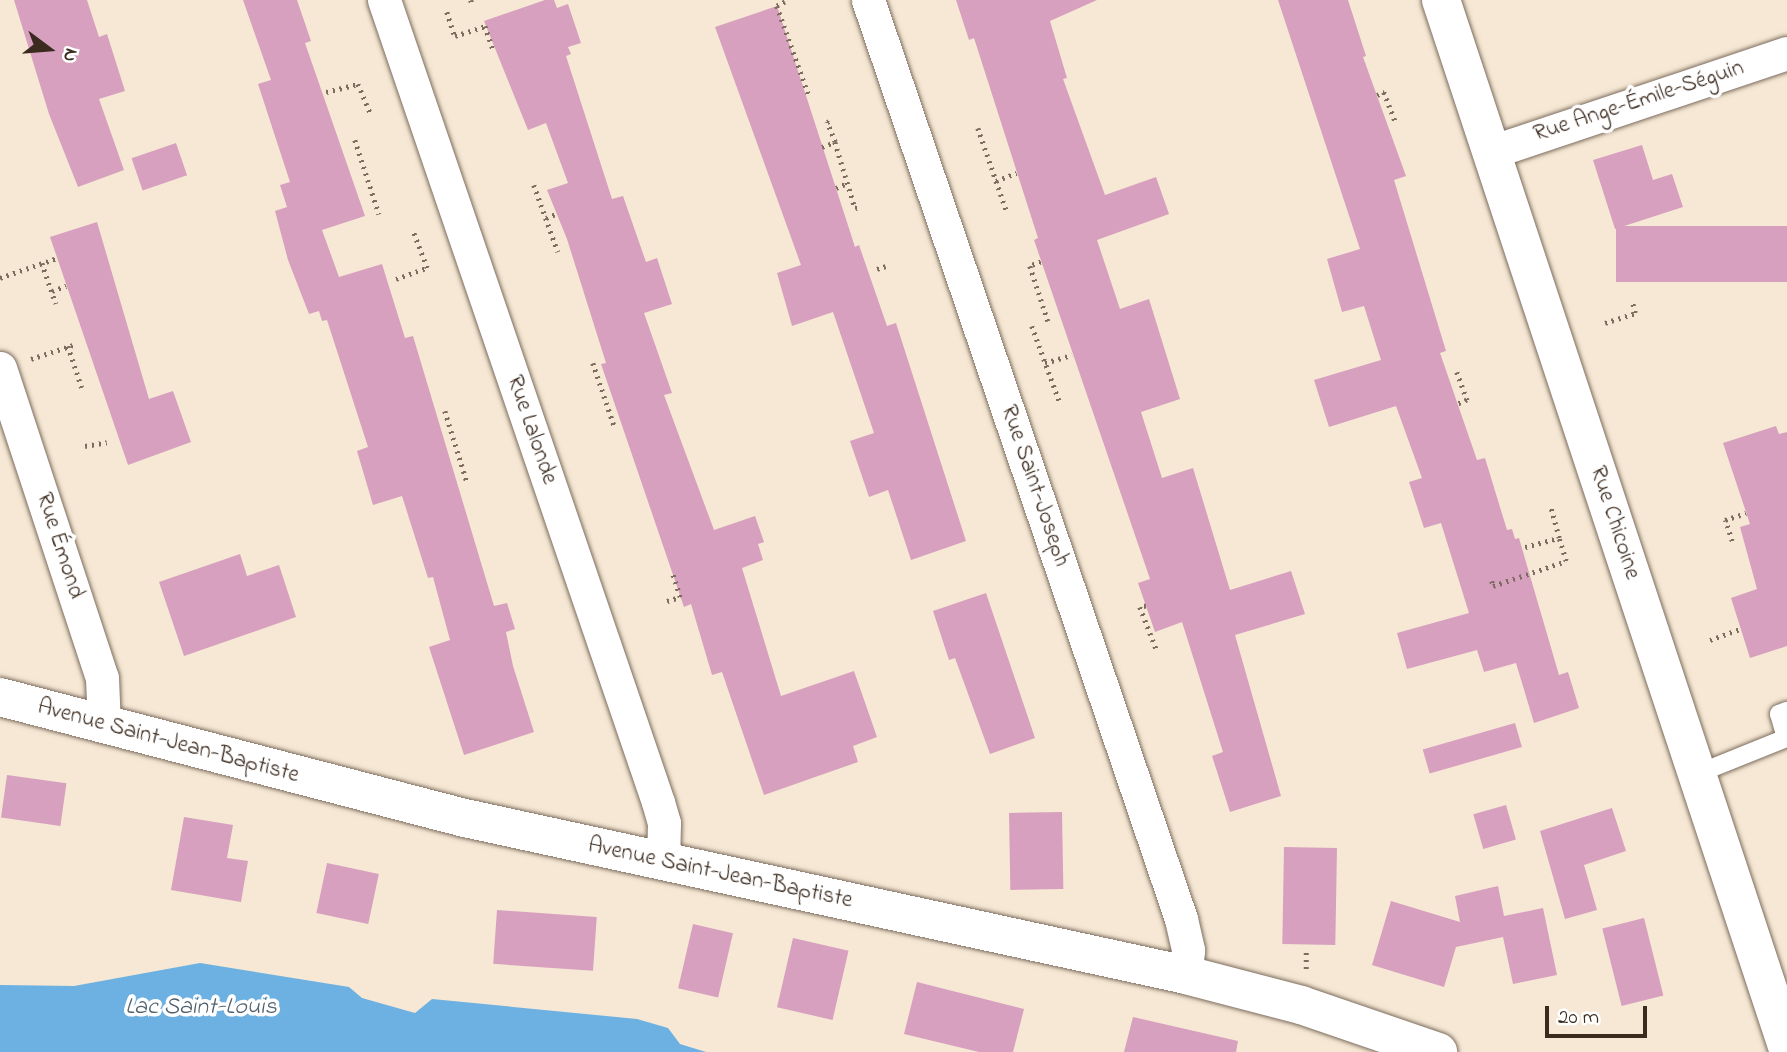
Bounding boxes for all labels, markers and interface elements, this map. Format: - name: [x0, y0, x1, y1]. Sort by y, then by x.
- north arrow: [14, 14, 84, 84]
- text: N: [55, 45, 84, 65]
- street label: Rue Ange-Émile-Séguin: [1530, 55, 1748, 149]
- street label: Rue Lalonde: [500, 372, 562, 488]
- street label: Rue Saint-Joseph: [993, 402, 1075, 570]
- street label: Rue Chicoine: [1583, 463, 1645, 583]
- street label: Rue Émond: [29, 489, 89, 603]
- street label: Avenue Saint-Jean-Baptiste: [34, 694, 302, 790]
- street label: Avenue Saint-Jean-Baptiste: [585, 832, 855, 916]
- scale bar: [1549, 992, 1650, 1036]
- water label: Lac Saint-Louis: [125, 994, 277, 1022]
- text: 20 m: [1558, 1003, 1599, 1033]

